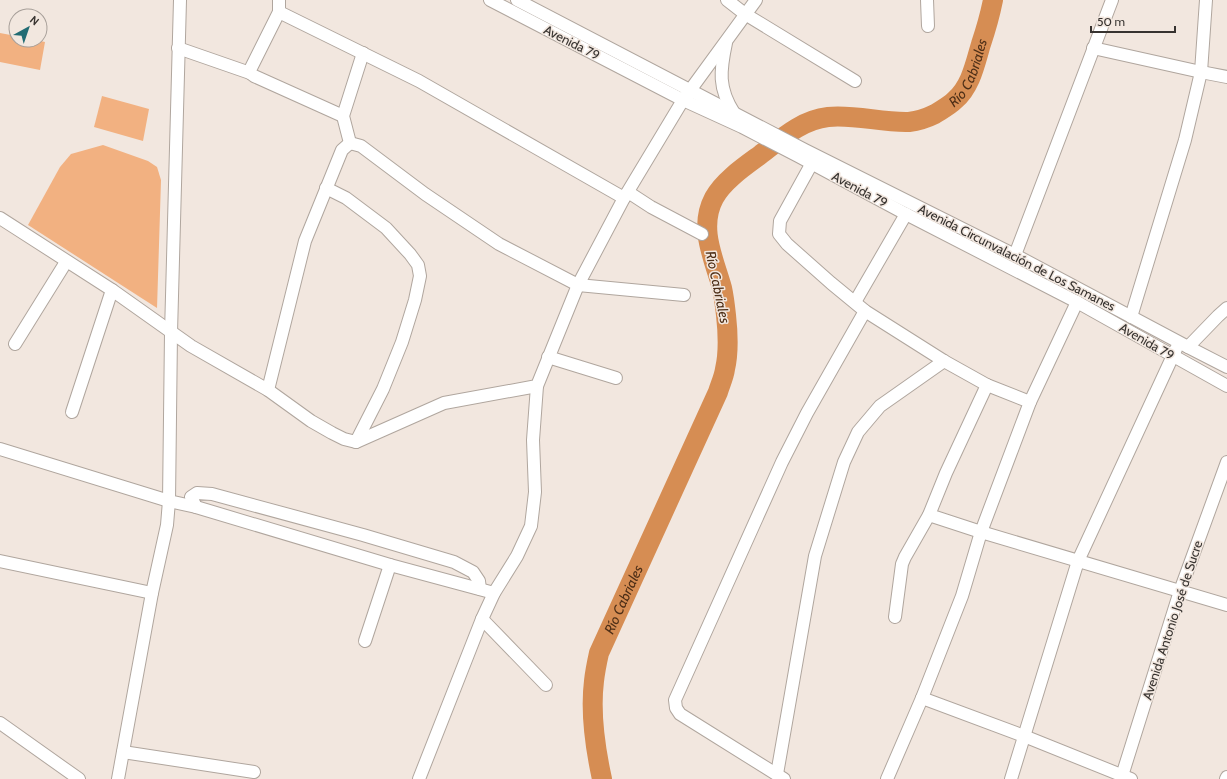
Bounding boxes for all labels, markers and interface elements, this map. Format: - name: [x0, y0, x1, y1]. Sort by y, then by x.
- north arrow: [8, 8, 48, 48]
- scale bar: [1091, 8, 1175, 34]
- text: N: [27, 12, 42, 28]
- text: 50 m: [1097, 14, 1125, 29]
- street label: Avenida 79: [541, 21, 603, 63]
- water label: Río Cabriales: [945, 36, 991, 111]
- street label: Avenida 79: [829, 168, 891, 210]
- street label: Avenida Circunvalación de Los Samanes: [916, 200, 1119, 314]
- water label: Río Cabriales: [702, 249, 735, 325]
- street label: Avenida 79: [1117, 319, 1177, 363]
- street label: Avenida Antonio José de Sucre: [1139, 538, 1205, 702]
- water label: Río Cabriales: [600, 562, 647, 637]

